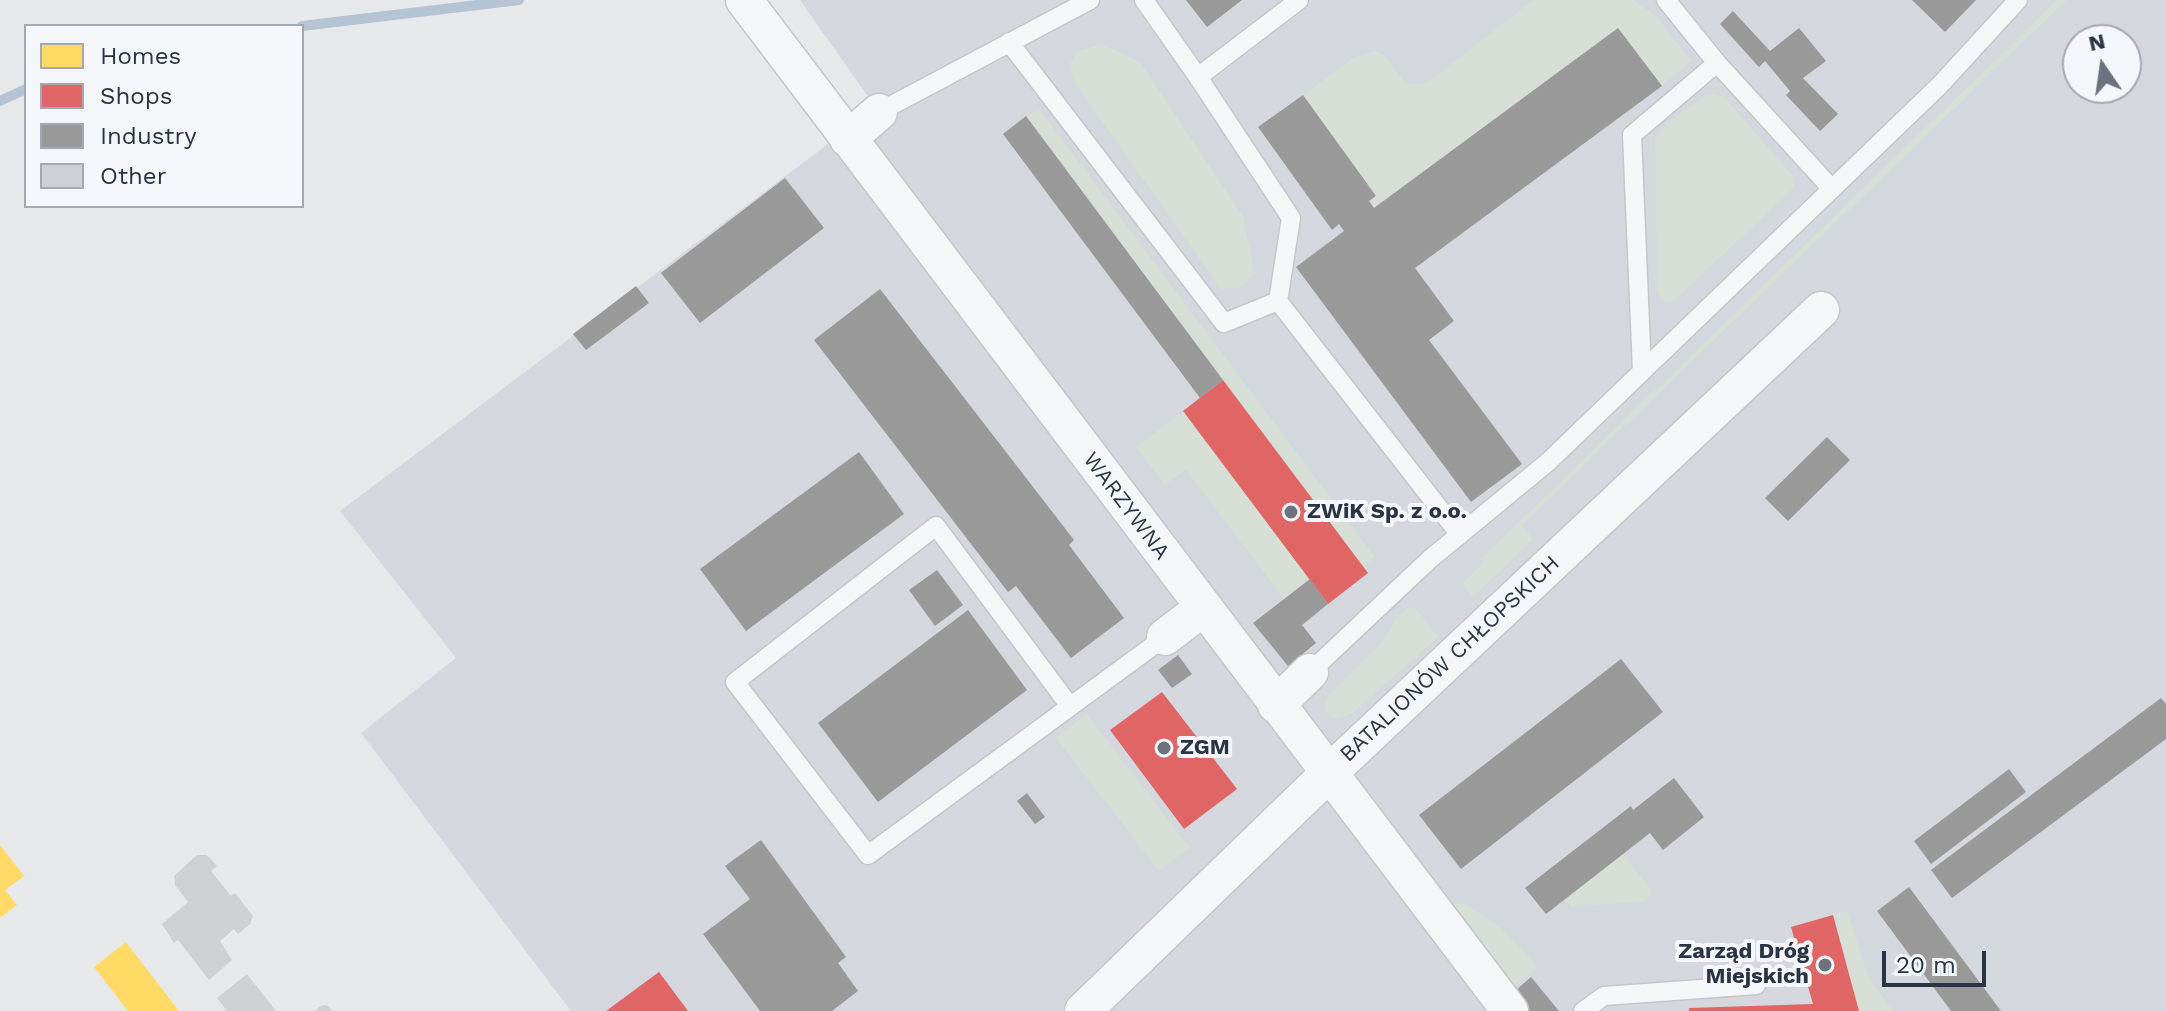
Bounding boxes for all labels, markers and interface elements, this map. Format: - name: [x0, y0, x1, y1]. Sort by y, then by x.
- legend: [24, 24, 304, 208]
- north arrow: [2062, 24, 2142, 104]
- text: N: [2086, 28, 2108, 56]
- text: Homes: [100, 42, 181, 70]
- text: Shops: [100, 82, 172, 110]
- text: Industry: [100, 122, 197, 150]
- text: Other: [100, 162, 167, 190]
- street label: WARZYWNA: [1077, 447, 1175, 565]
- place label: ZWiK Sp. z o.o.: [1307, 499, 1467, 525]
- marker: ZWiK Sp. z o.o.: [1282, 503, 1300, 521]
- street label: BATALIONÓW CHŁOPSKICH: [1335, 550, 1565, 768]
- place label: ZGM: [1180, 735, 1230, 761]
- marker: ZGM: [1155, 739, 1173, 757]
- scale bar: [1886, 935, 1990, 985]
- place label: Zarząd Dróg Miejskich: [1678, 939, 1809, 990]
- text: 20 m: [1896, 951, 1956, 979]
- marker: Zarząd Dróg Miejskich: [1816, 956, 1834, 974]

